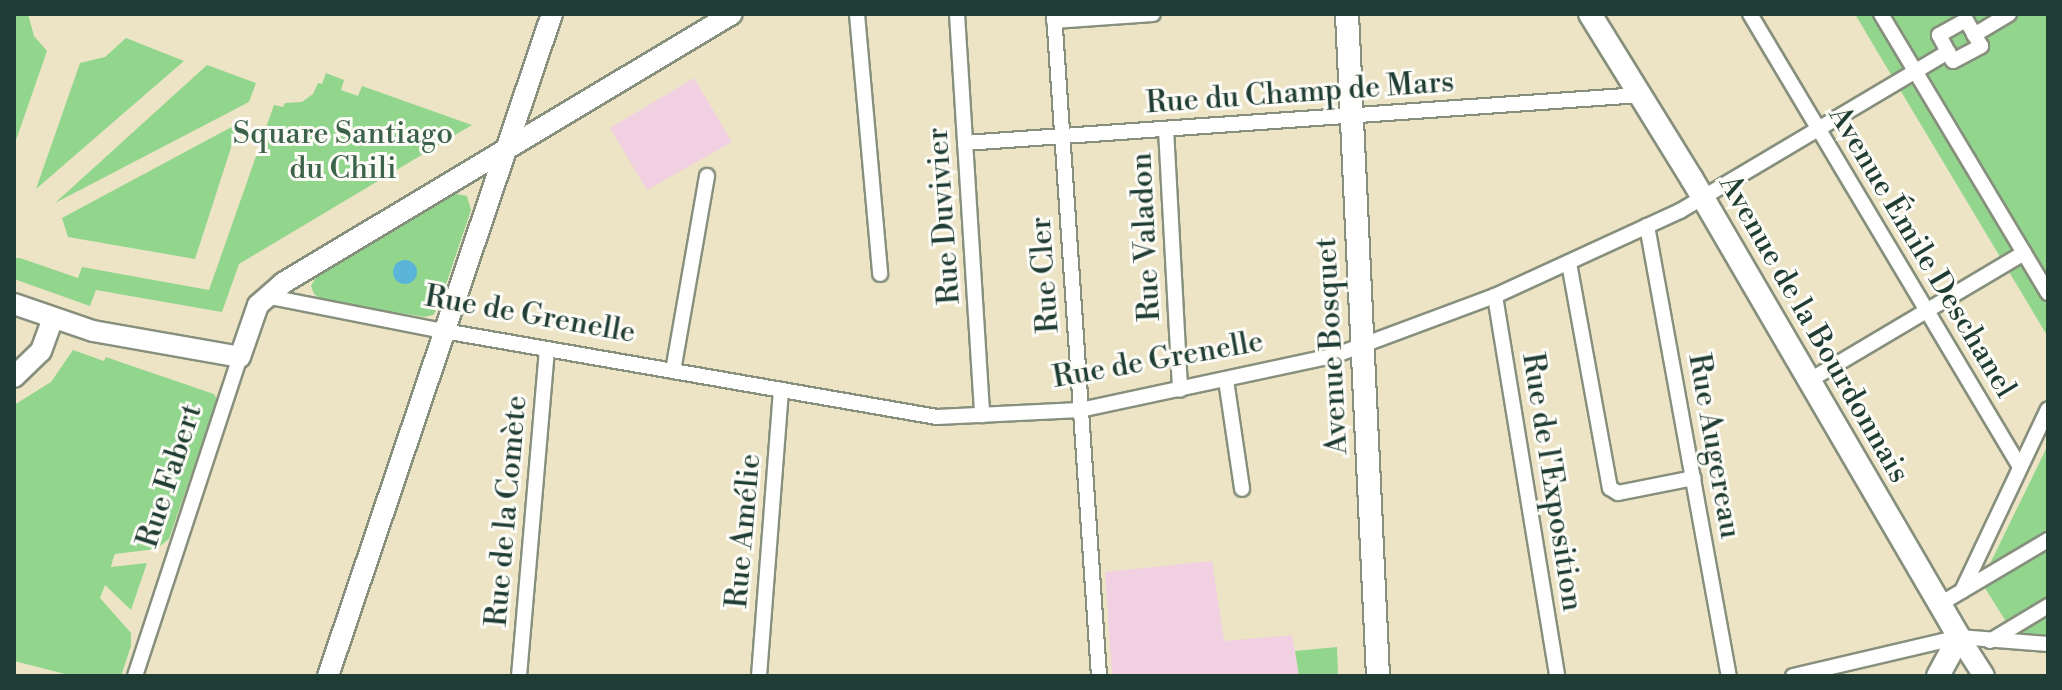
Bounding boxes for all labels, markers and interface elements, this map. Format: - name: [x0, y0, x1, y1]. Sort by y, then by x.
- street label: Rue du Champ de Mars: [1145, 64, 1455, 122]
- street label: Avenue Émile Deschanel: [1821, 100, 2023, 404]
- park label: Square Santiago du Chili: [233, 116, 453, 186]
- street label: Rue Duvivier: [920, 126, 968, 306]
- street label: Rue Valadon: [1124, 152, 1168, 322]
- street label: Avenue de la Bourdonnais: [1711, 169, 1917, 489]
- street label: Rue Cler: [1023, 216, 1067, 334]
- street label: Avenue Bosquet: [1308, 236, 1356, 456]
- street label: Rue de Grenelle: [422, 279, 638, 351]
- street label: Rue de Grenelle: [1050, 324, 1266, 396]
- street label: Rue de l'Exposition: [1514, 350, 1590, 614]
- street label: Rue Augereau: [1680, 351, 1748, 541]
- street label: Rue de la Comète: [479, 394, 535, 628]
- street label: Rue Fabert: [130, 400, 210, 552]
- street label: Rue Amélie: [719, 452, 769, 610]

